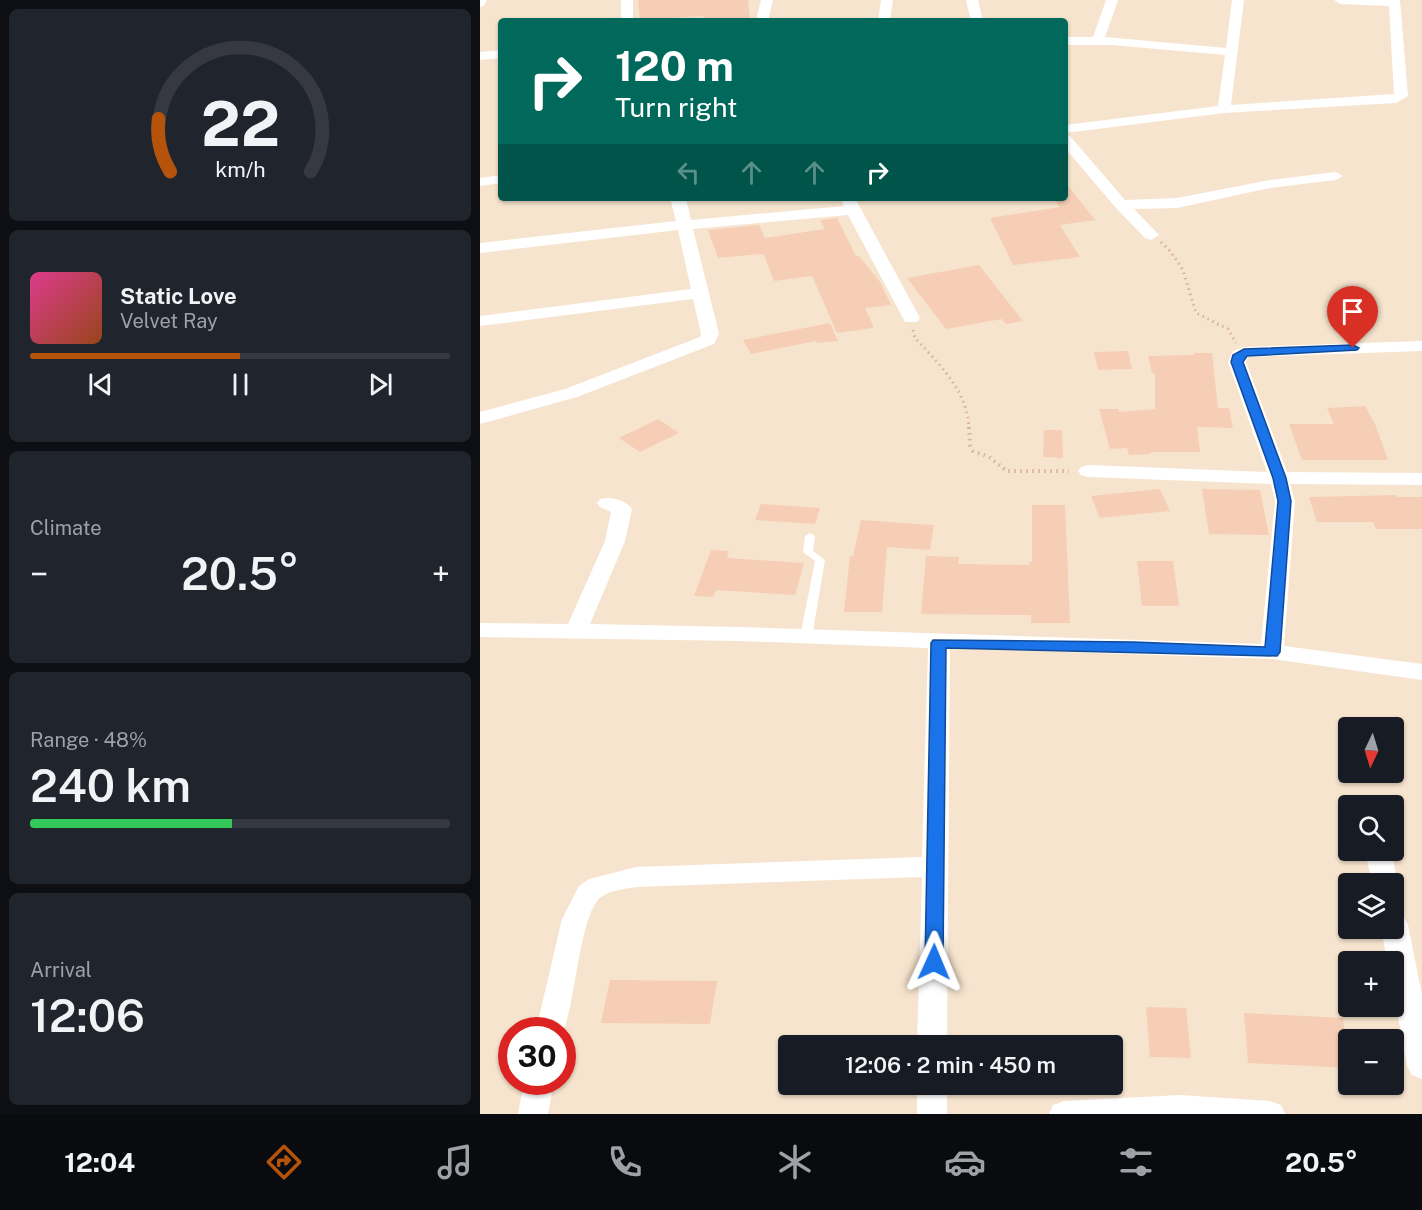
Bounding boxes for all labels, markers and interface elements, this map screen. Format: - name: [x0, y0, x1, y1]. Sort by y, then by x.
- text: 120 m: [615, 41, 734, 90]
- icon: right: [516, 42, 594, 120]
- text: 22: [200, 87, 280, 160]
- text: Turn right: [615, 91, 738, 123]
- icon: left: [672, 156, 705, 189]
- icon: ahead: [735, 156, 768, 189]
- icon: ahead: [798, 156, 831, 189]
- icon: right: [861, 156, 894, 189]
- text: km/h: [215, 157, 265, 182]
- text: Static Love: [120, 283, 237, 309]
- pin: [1327, 286, 1378, 348]
- icon: arrive: [1336, 295, 1369, 328]
- text: Velvet Ray: [120, 309, 218, 333]
- icon: previous: [84, 368, 117, 401]
- icon: pause: [224, 368, 257, 401]
- icon: next: [364, 368, 397, 401]
- text: Climate: [30, 516, 102, 540]
- text: 20.5°: [181, 547, 299, 600]
- text: −: [30, 555, 48, 593]
- text: +: [432, 555, 450, 593]
- north arrow: [1338, 717, 1404, 783]
- map controls: [1338, 717, 1404, 1095]
- text: Range · 48%: [30, 728, 147, 752]
- text: 240 km: [30, 759, 191, 812]
- button: search: [1338, 795, 1404, 861]
- button: layers: [1338, 873, 1404, 939]
- position arrow: [902, 930, 966, 994]
- button: +: [1338, 951, 1404, 1017]
- text: Arrival: [30, 958, 92, 982]
- text: 12:06: [30, 989, 145, 1042]
- speed limit sign: 30: [498, 1017, 576, 1095]
- button: −: [1338, 1029, 1404, 1095]
- text: 12:06 · 2 min · 450 m: [845, 1052, 1056, 1078]
- icon: directions: [263, 1141, 305, 1183]
- icon: music: [434, 1141, 476, 1183]
- icon: phone: [604, 1141, 646, 1183]
- icon: climate: [774, 1141, 816, 1183]
- icon: car: [944, 1141, 986, 1183]
- icon: filters: [1115, 1141, 1157, 1183]
- text: 12:04: [64, 1146, 135, 1178]
- text: 20.5°: [1285, 1146, 1358, 1178]

